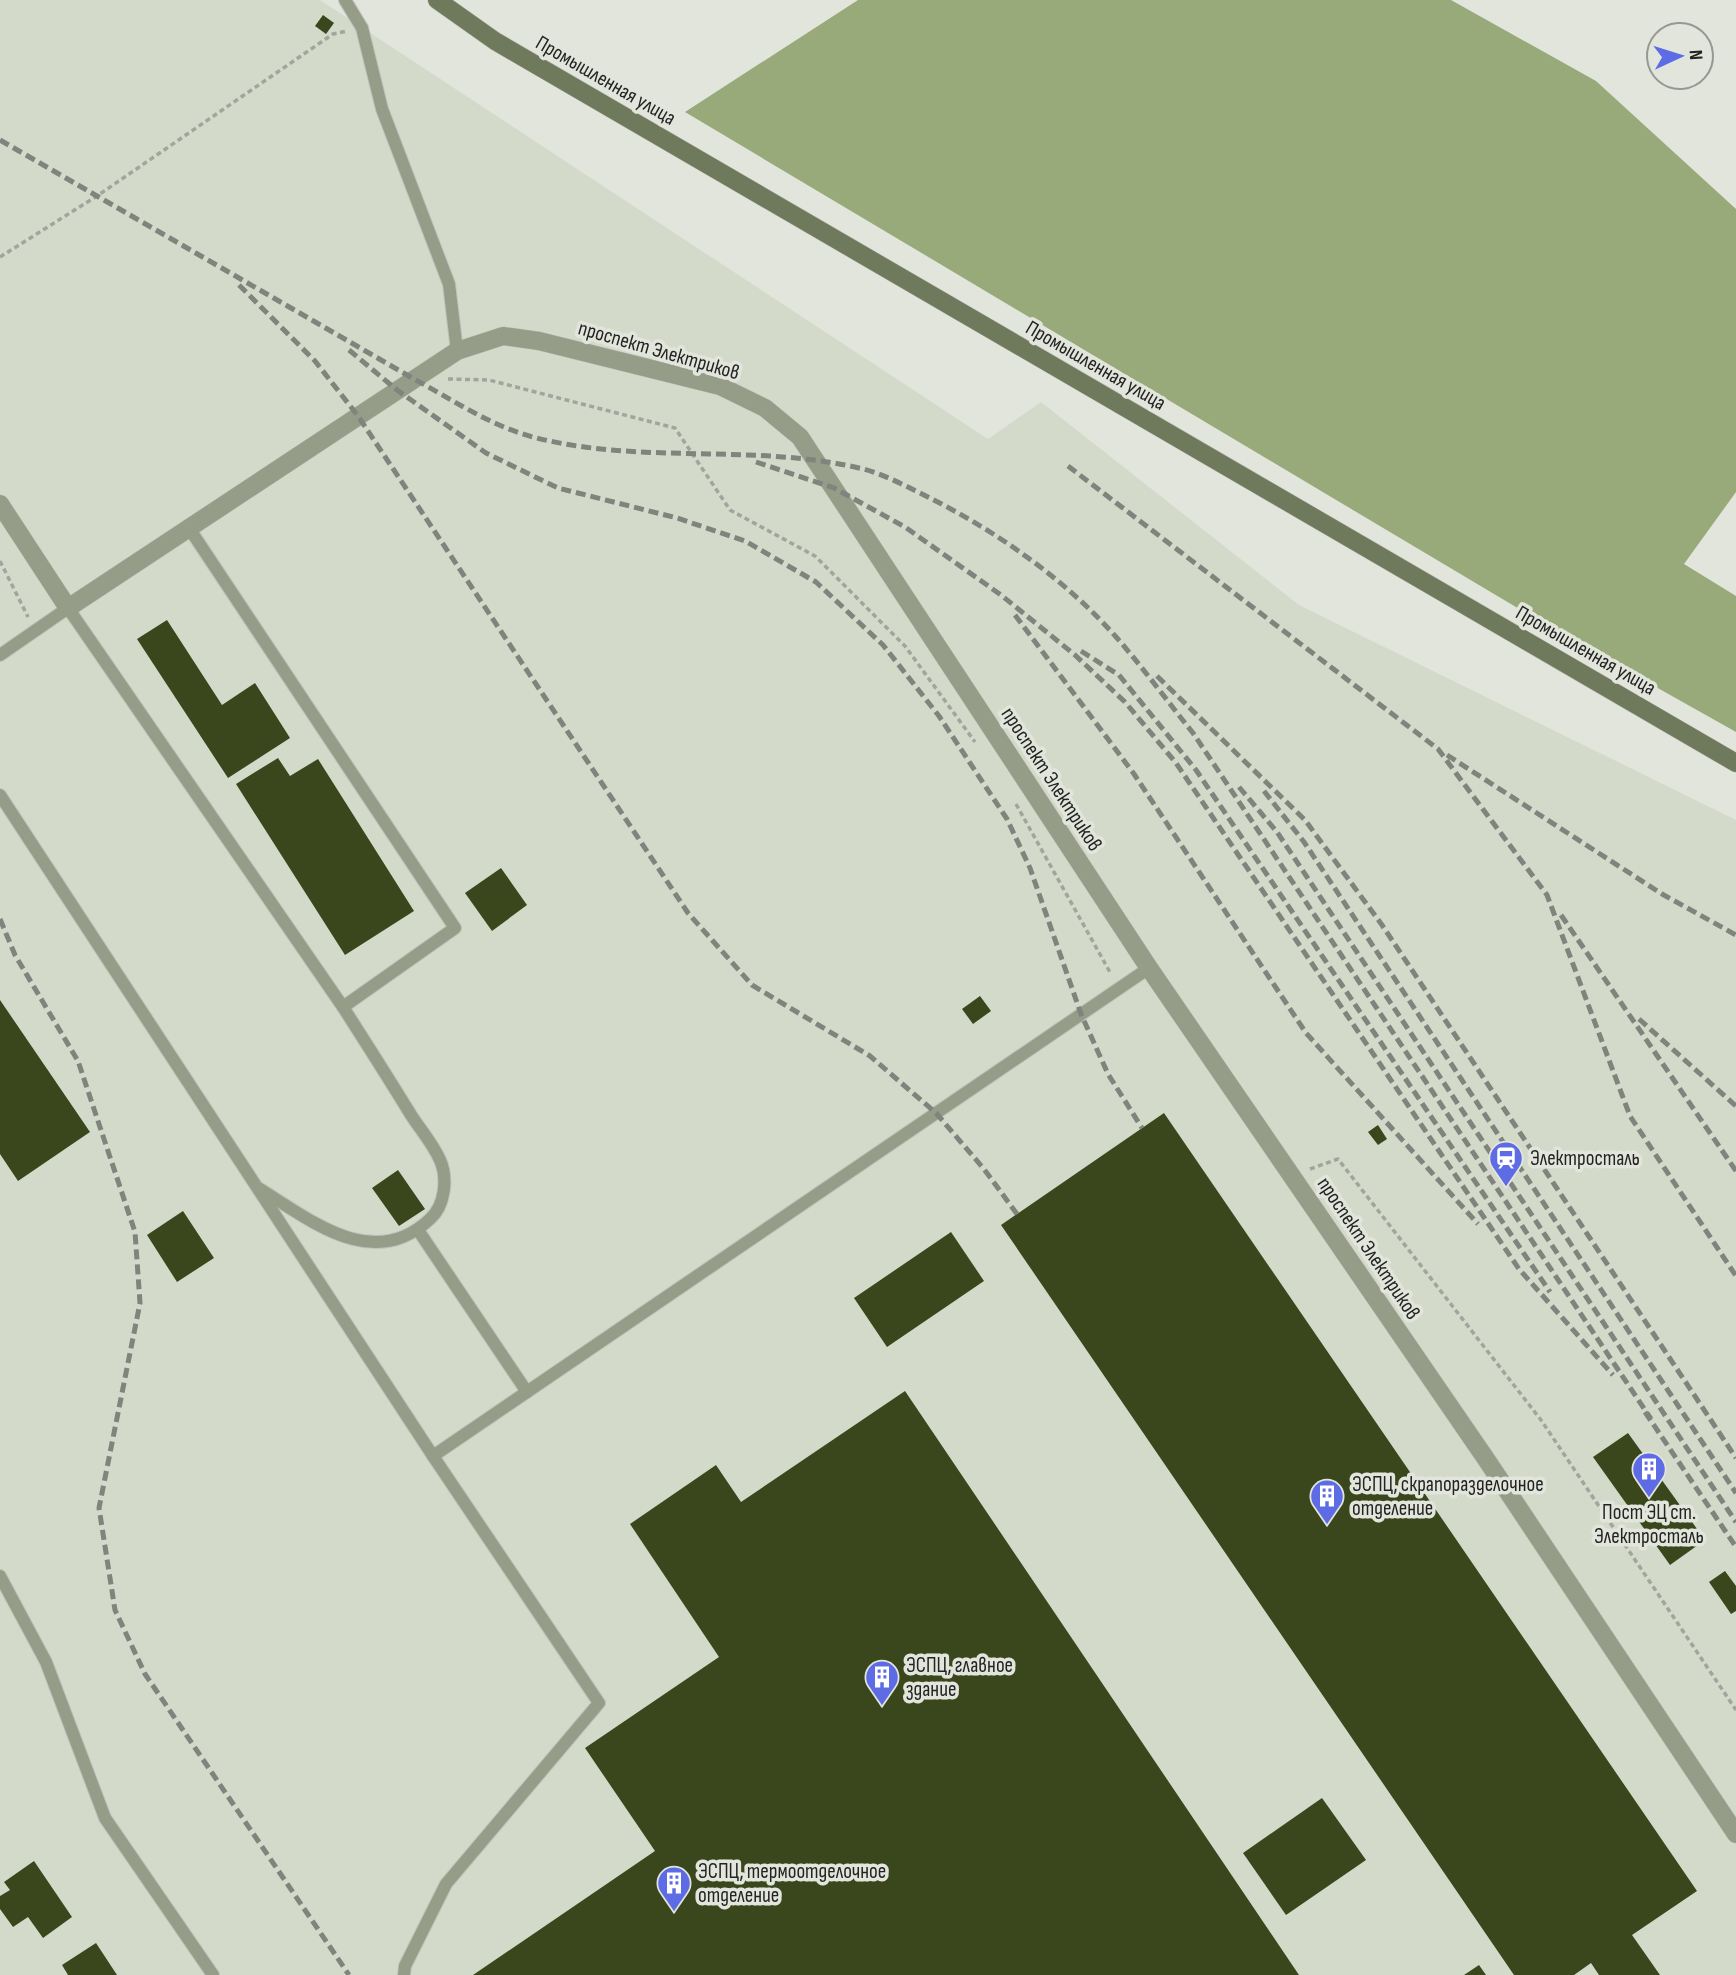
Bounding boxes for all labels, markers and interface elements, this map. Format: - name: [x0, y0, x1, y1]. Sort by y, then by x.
- north arrow: [1645, 21, 1715, 91]
- street label: Промышленная улица: [531, 30, 680, 131]
- text: N: [1684, 49, 1707, 61]
- street label: Промышленная улица: [1021, 315, 1170, 416]
- street label: проспект Электриков: [575, 316, 742, 385]
- street label: Промышленная улица: [1511, 600, 1660, 701]
- street label: проспект Электриков: [996, 703, 1107, 856]
- station icon: Электросталь: [1487, 1139, 1525, 1188]
- place label: Электросталь: [1530, 1146, 1640, 1171]
- street label: проспект Электриков: [1312, 1172, 1426, 1324]
- building icon: Пост ЭЦ ст. Электросталь: [1630, 1450, 1668, 1499]
- place label: ЭСПЦ, скрапоразделочное отделение: [1352, 1472, 1544, 1521]
- building icon: ЭСПЦ, скрапоразделочное отделение: [1308, 1477, 1346, 1526]
- place label: Пост ЭЦ ст. Электросталь: [1594, 1500, 1704, 1549]
- place label: ЭСПЦ, главное здание: [906, 1653, 1013, 1702]
- building icon: ЭСПЦ, главное здание: [863, 1658, 901, 1707]
- place label: ЭСПЦ, термоотделочное отделение: [698, 1859, 886, 1908]
- building icon: ЭСПЦ, термоотделочное отделение: [655, 1864, 693, 1913]

